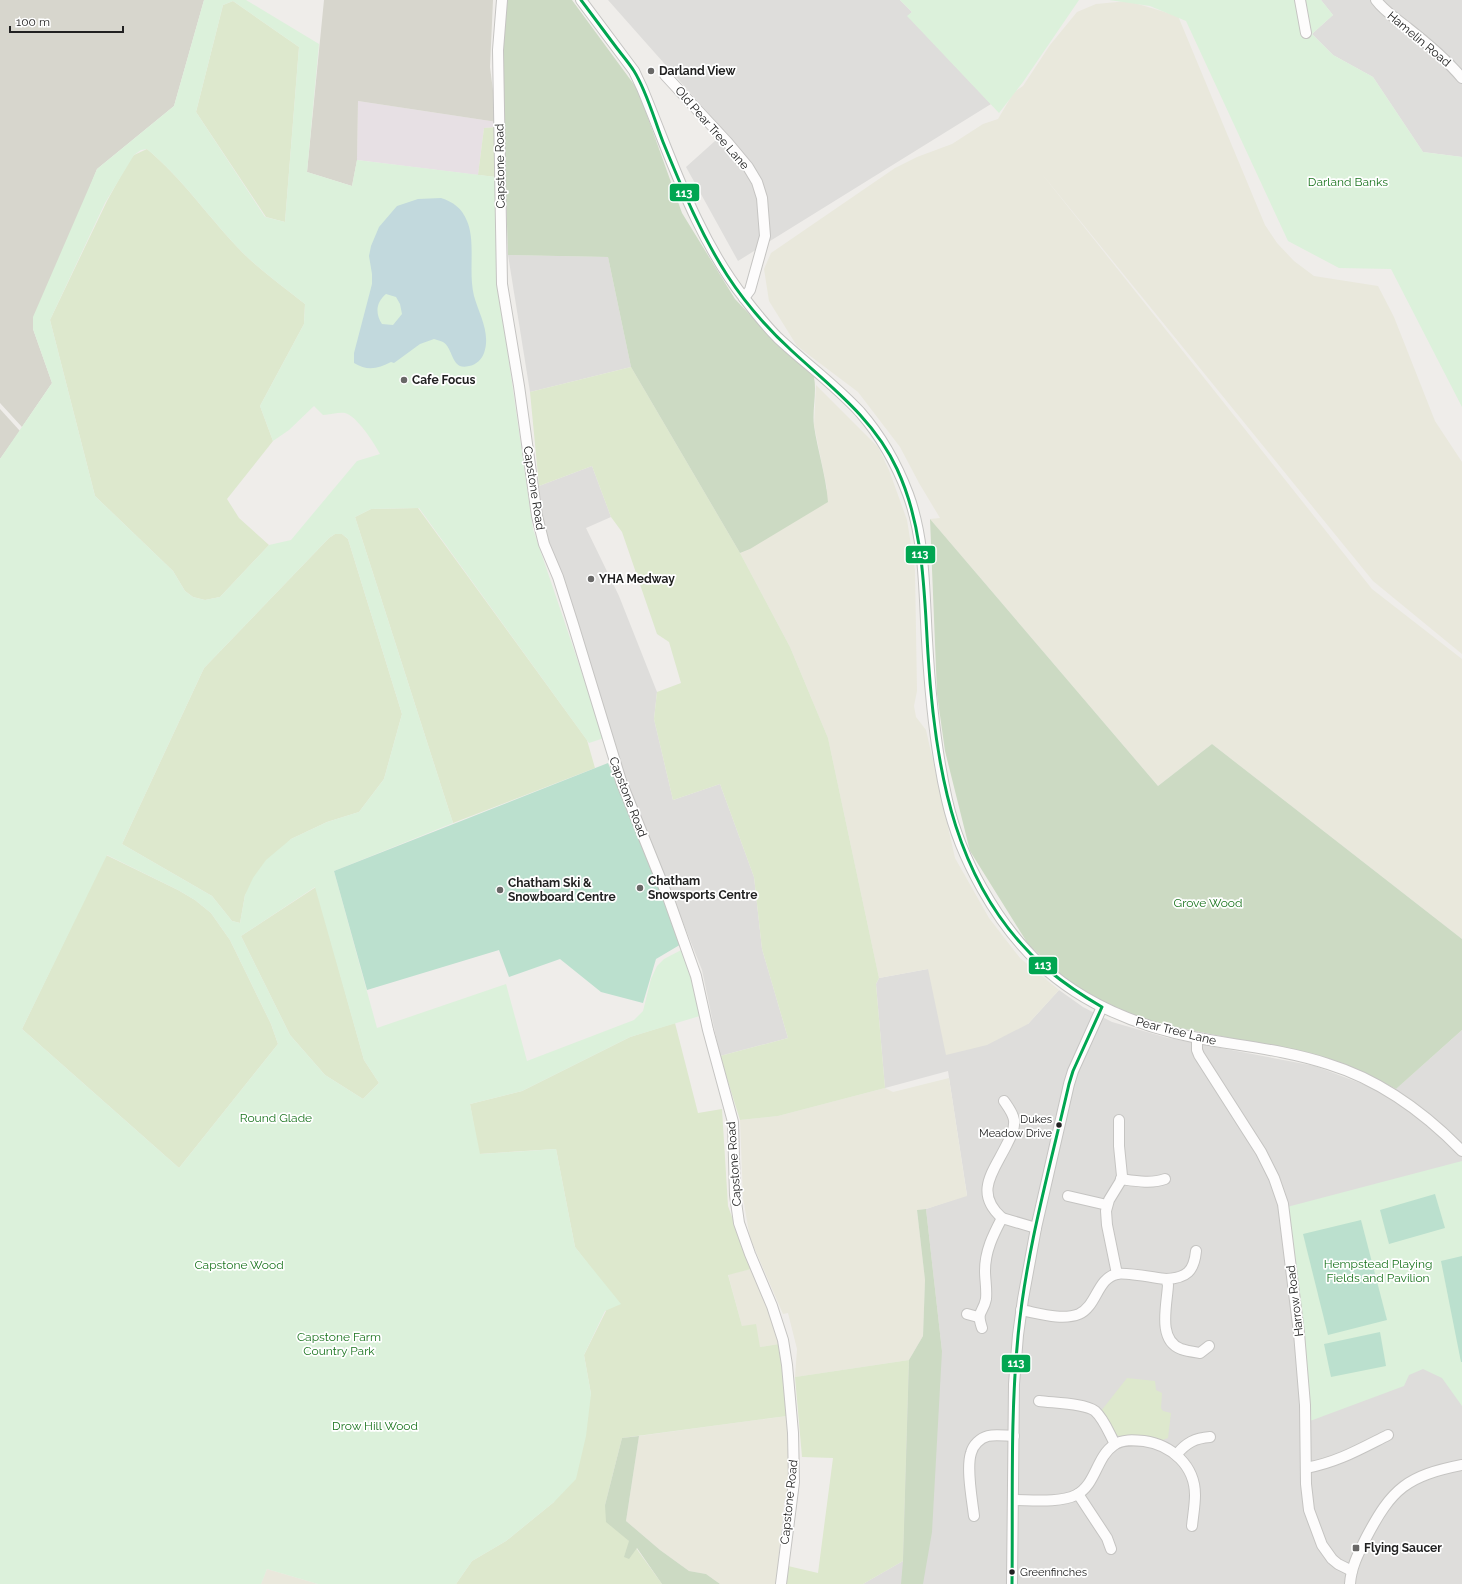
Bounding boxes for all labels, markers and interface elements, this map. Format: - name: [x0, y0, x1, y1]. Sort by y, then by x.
- scale bar: [10, 8, 123, 34]
- street label: Hamelin Road: [1385, 9, 1453, 69]
- text: 100 m: [16, 15, 50, 29]
- place label: Darland View: [659, 64, 736, 78]
- marker: Darland View: [646, 66, 656, 76]
- street label: Old Pear Tree Lane: [672, 84, 752, 172]
- street label: Capstone Road: [492, 123, 508, 209]
- park label: Darland Banks: [1308, 175, 1388, 189]
- line badge: 113: [669, 183, 700, 202]
- text: 113: [675, 187, 693, 200]
- place label: Cafe Focus: [412, 373, 475, 387]
- marker: Cafe Focus: [399, 375, 409, 385]
- street label: Capstone Road: [520, 445, 548, 531]
- line badge: 113: [905, 545, 936, 564]
- text: 113: [911, 548, 929, 561]
- place label: YHA Medway: [599, 572, 675, 586]
- marker: YHA Medway: [586, 574, 596, 584]
- street label: Capstone Road: [606, 755, 650, 839]
- place label: Chatham Snowsports Centre: [648, 874, 757, 902]
- place label: Chatham Ski & Snowboard Centre: [508, 876, 616, 904]
- marker: Chatham Snowsports Centre: [635, 883, 645, 893]
- marker: Chatham Ski & Snowboard Centre: [495, 885, 505, 895]
- park label: Grove Wood: [1174, 896, 1242, 910]
- line badge: 113: [1028, 956, 1058, 975]
- text: 113: [1034, 959, 1052, 972]
- street label: Pear Tree Lane: [1134, 1014, 1218, 1048]
- park label: Round Glade: [240, 1111, 312, 1125]
- place label: Dukes Meadow Drive: [979, 1113, 1053, 1140]
- marker: Dukes Meadow Drive: [1054, 1120, 1064, 1130]
- street label: Capstone Road: [724, 1121, 744, 1207]
- park label: Hempstead Playing Fields and Pavilion: [1324, 1257, 1432, 1285]
- park label: Capstone Wood: [194, 1258, 284, 1272]
- street label: Harrow Road: [1284, 1265, 1306, 1337]
- park label: Capstone Farm Country Park: [297, 1330, 381, 1358]
- line badge: 113: [1001, 1354, 1031, 1373]
- text: 113: [1007, 1357, 1025, 1370]
- park label: Drow Hill Wood: [332, 1419, 418, 1433]
- street label: Capstone Road: [778, 1459, 800, 1545]
- place label: Flying Saucer: [1364, 1541, 1442, 1555]
- marker: Flying Saucer: [1351, 1543, 1361, 1553]
- place label: Greenfinches: [1020, 1566, 1087, 1579]
- marker: Greenfinches: [1007, 1567, 1017, 1577]

